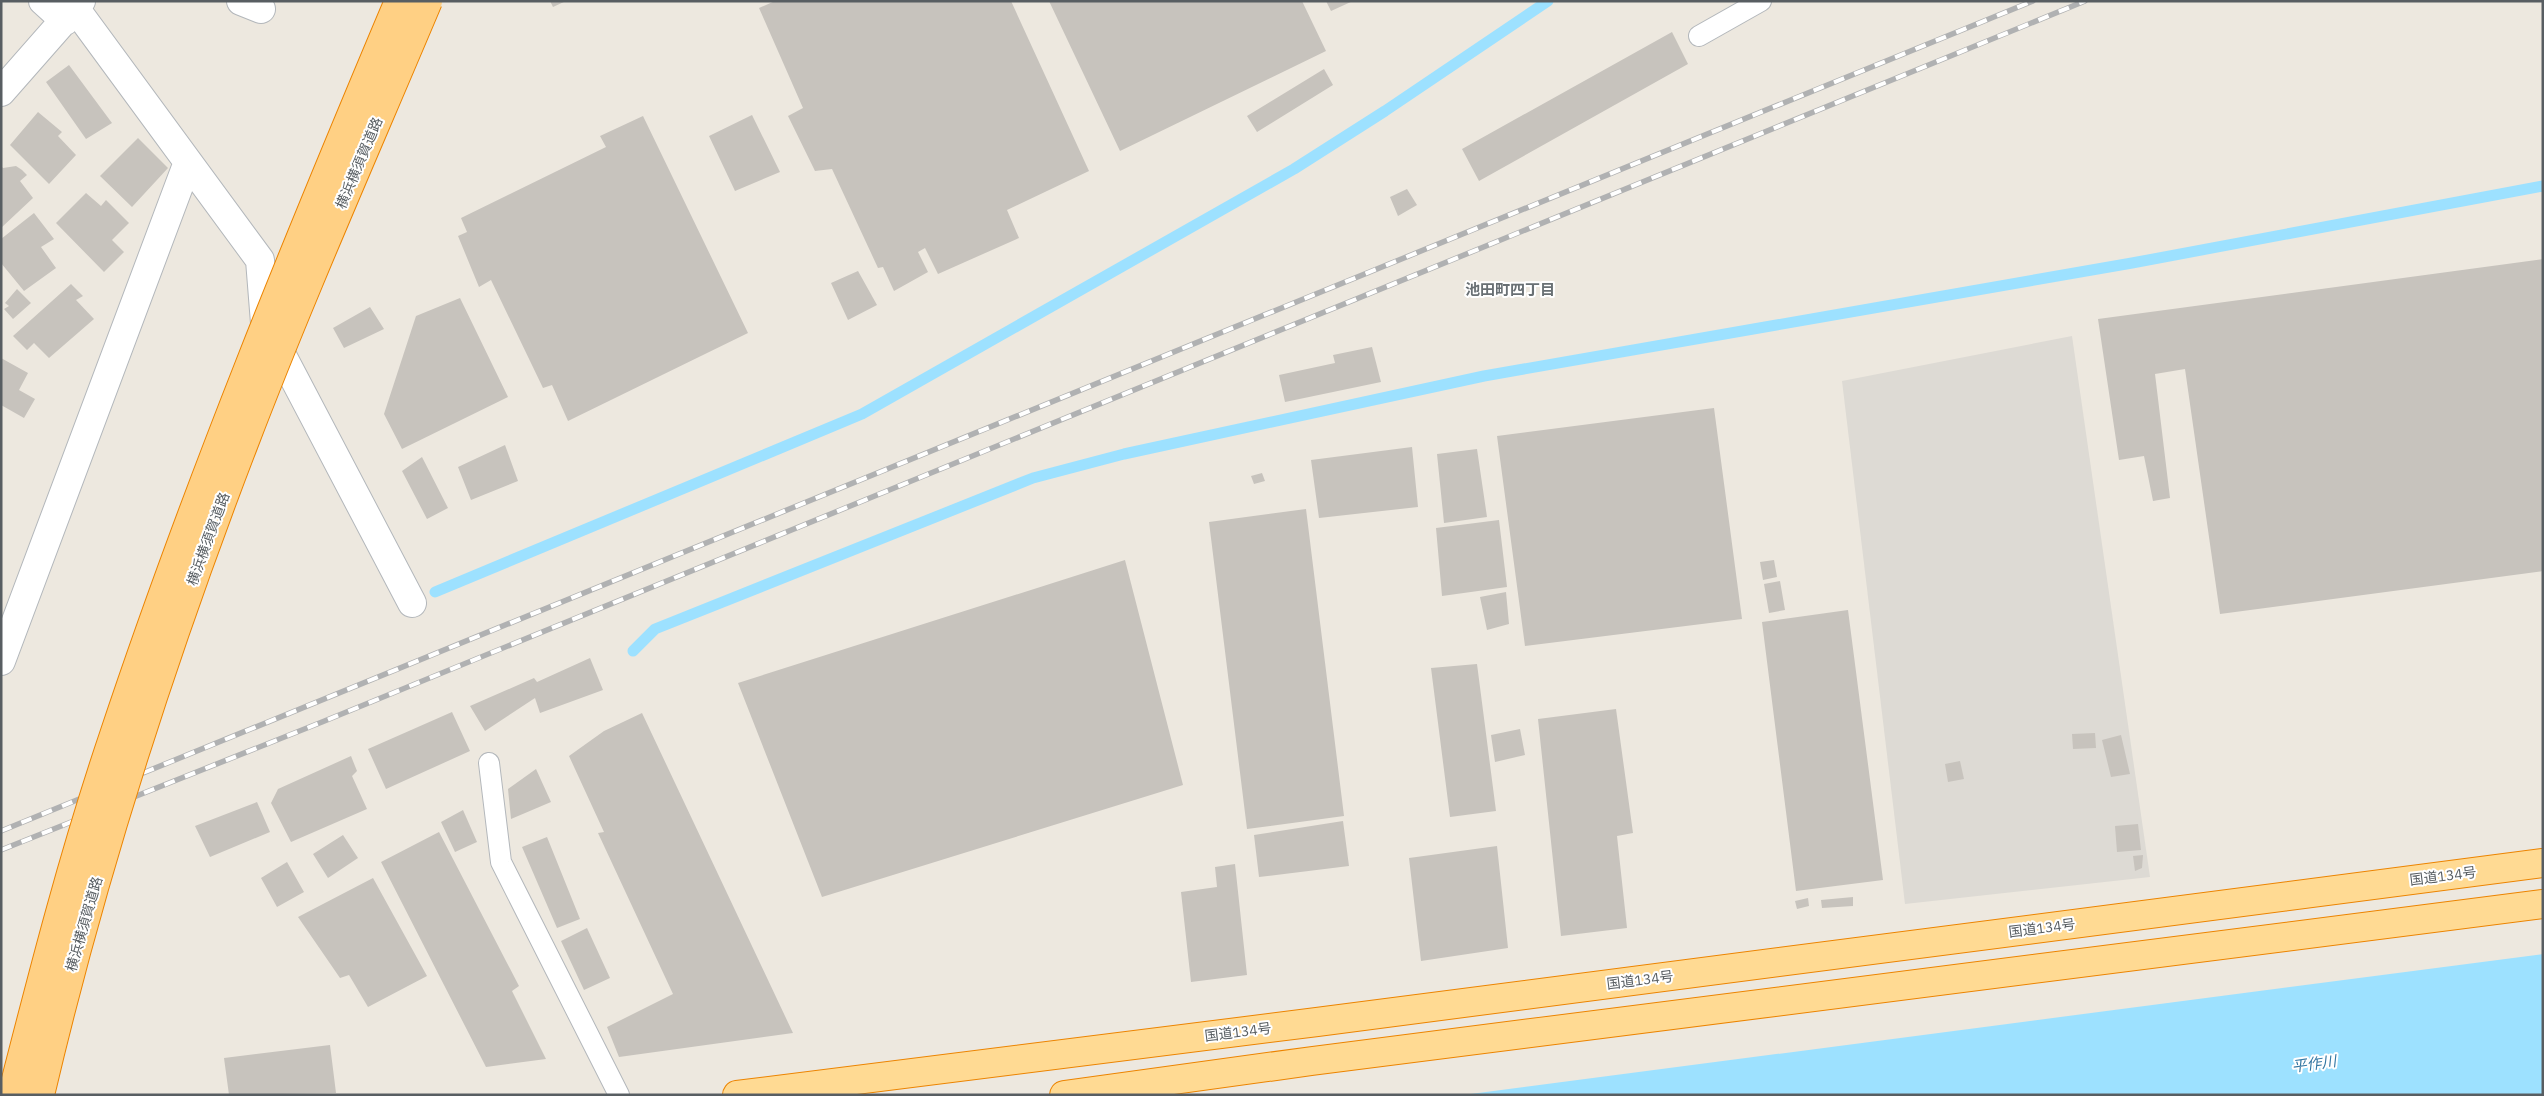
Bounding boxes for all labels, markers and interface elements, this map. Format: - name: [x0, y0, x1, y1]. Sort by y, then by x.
- street label: 横浜横須賀道路: [332, 114, 386, 212]
- district label: 池田町四丁目: [1465, 280, 1555, 299]
- street label: 横浜横須賀道路: [183, 490, 233, 588]
- street label: 国道134号: [2409, 863, 2477, 889]
- street label: 横浜横須賀道路: [62, 874, 106, 974]
- street label: 国道134号: [2008, 915, 2076, 941]
- street label: 国道134号: [1606, 967, 1674, 993]
- street label: 国道134号: [1204, 1019, 1272, 1045]
- water label: 平作川: [2290, 1051, 2340, 1076]

